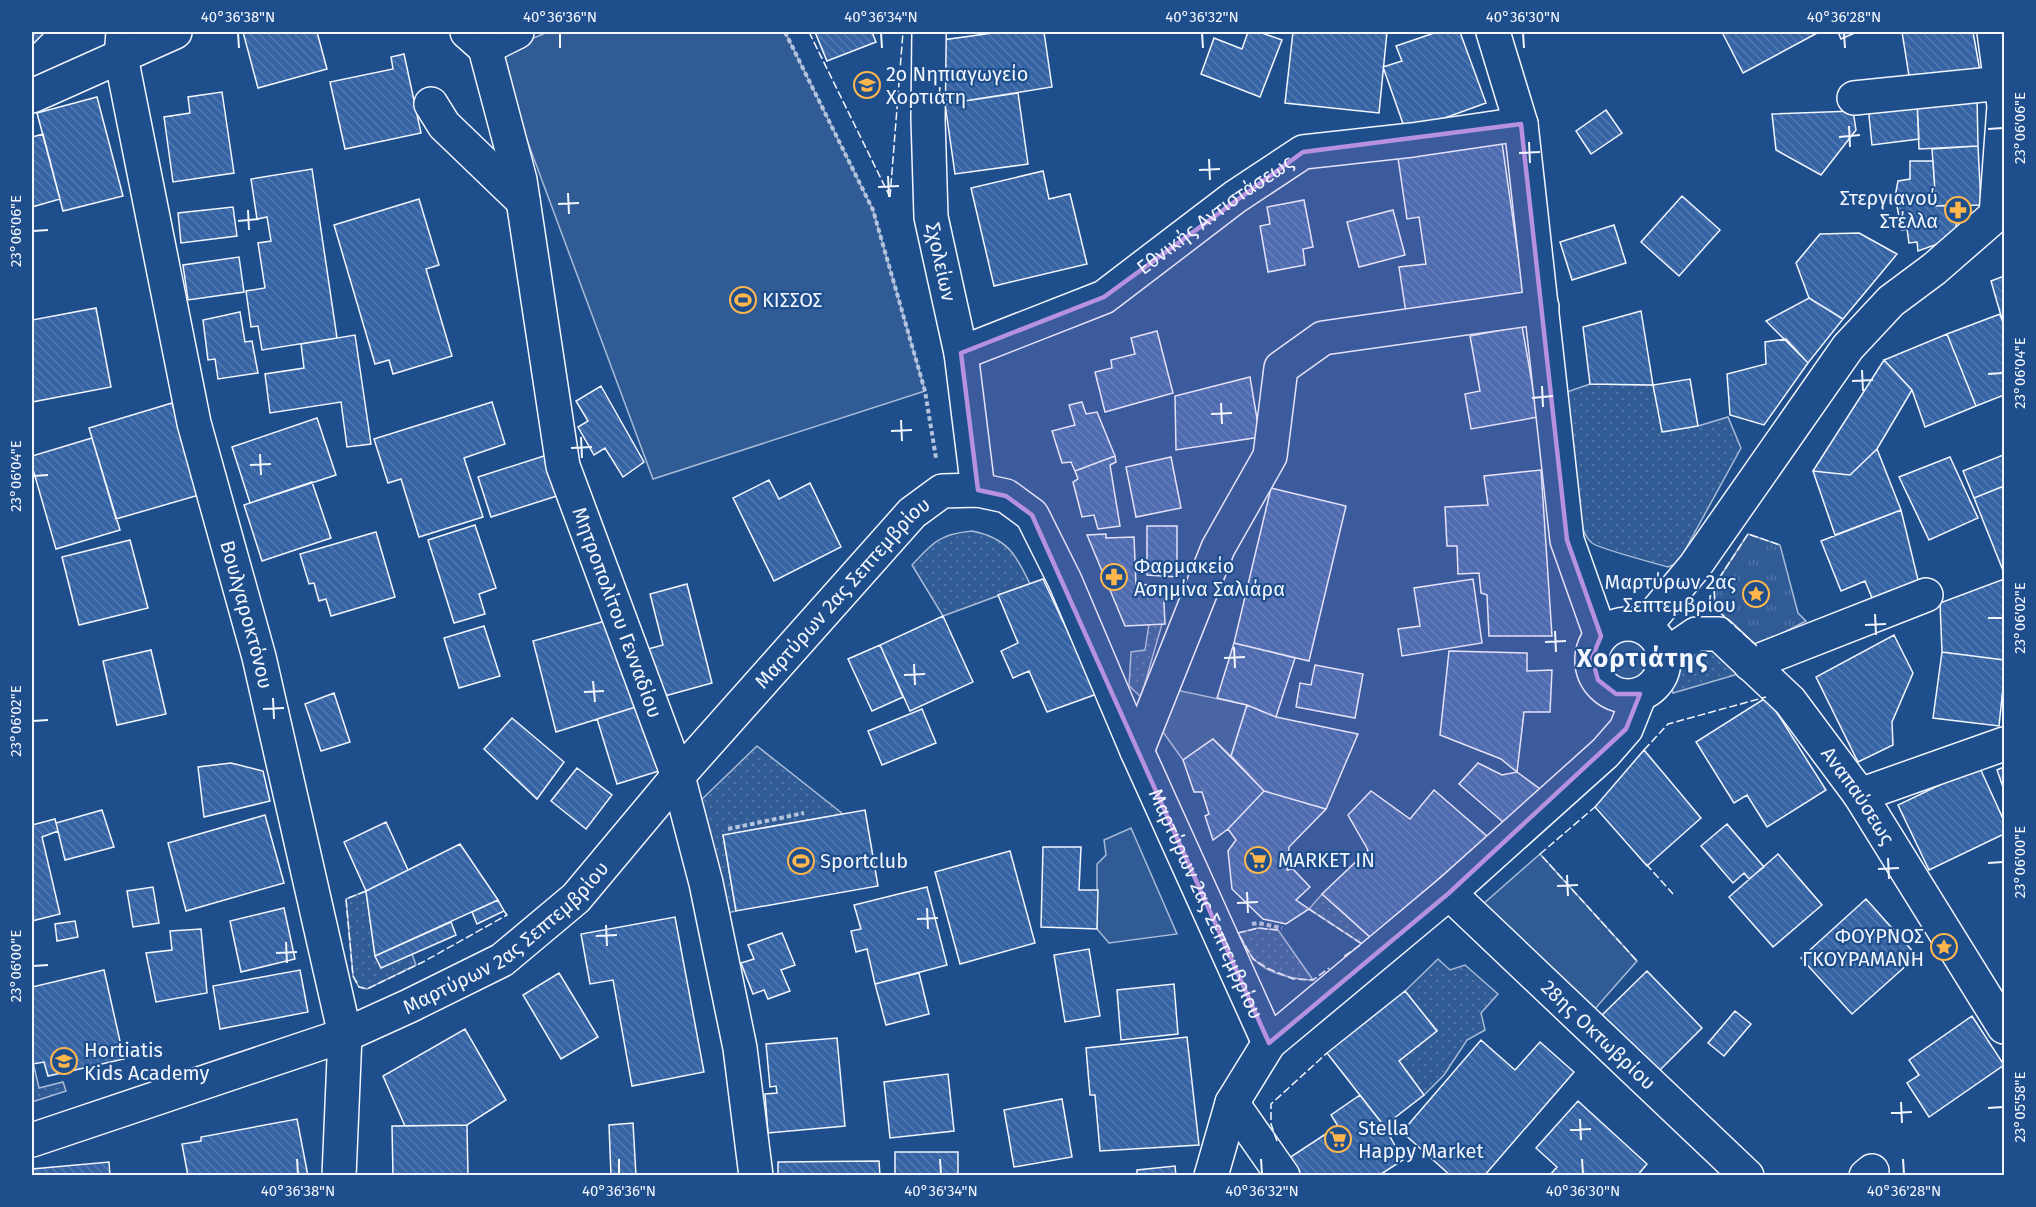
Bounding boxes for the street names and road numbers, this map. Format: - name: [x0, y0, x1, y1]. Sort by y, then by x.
- street label: Εθνικής Αντιστάσεως: [1132, 150, 1298, 280]
- street label: Σχολείων: [921, 220, 961, 304]
- street label: Μαρτύρων 2ας Σεπτεμβρίου: [750, 492, 935, 693]
- street label: Μητροπολίτου Γενναδίου: [567, 504, 667, 721]
- street label: Βουλγαροκτόνου: [215, 538, 278, 691]
- street label: Αναπαύσεως: [1816, 742, 1900, 849]
- street label: Μαρτύρων 2ας Σεπτεμβρίου: [1144, 785, 1269, 1023]
- street label: Μαρτύρων 2ας Σεπτεμβρίου: [399, 856, 614, 1019]
- street label: 28ης Οκτωβρίου: [1536, 975, 1661, 1095]

